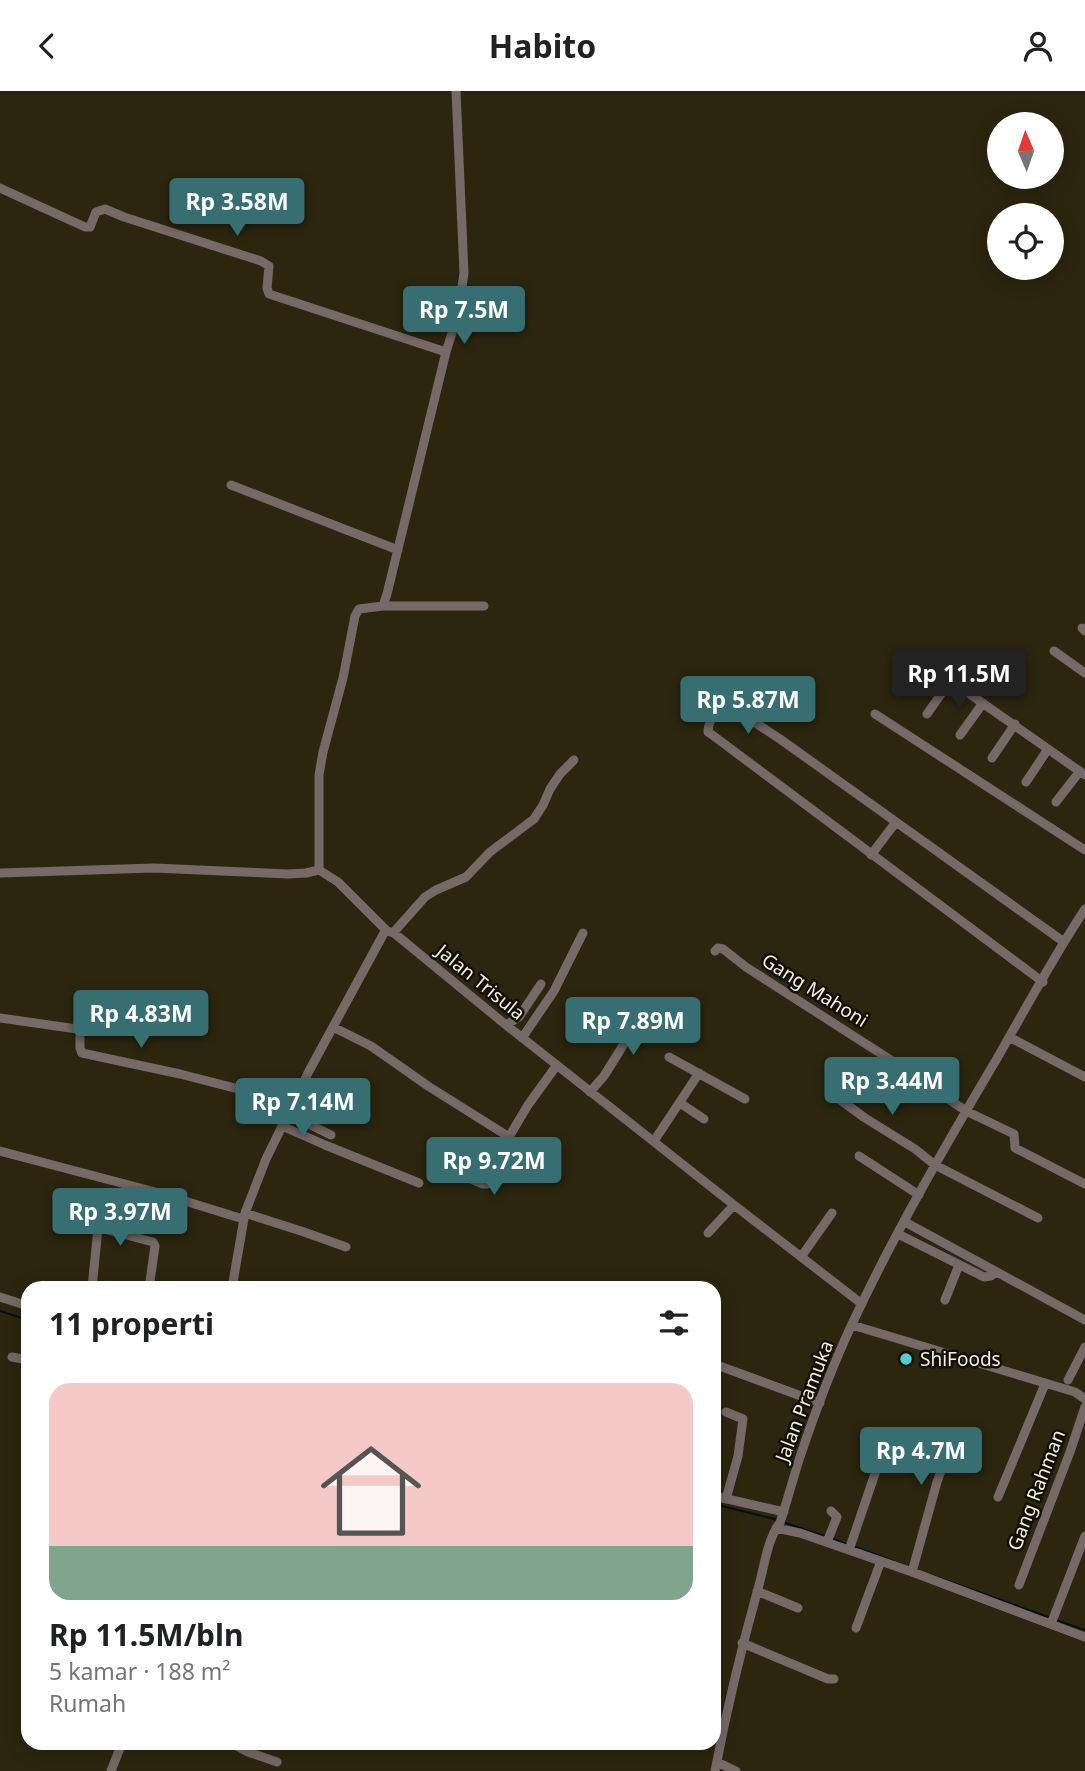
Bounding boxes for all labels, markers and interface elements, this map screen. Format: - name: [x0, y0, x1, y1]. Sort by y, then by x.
- text: Habito: [489, 24, 596, 67]
- icon: back: [28, 27, 66, 65]
- icon: person: [1019, 27, 1057, 65]
- north arrow: [987, 112, 1064, 189]
- map controls: [987, 112, 1064, 280]
- pin: Rp 3.58M: [165, 179, 309, 238]
- text: Rp 3.58M: [185, 185, 289, 217]
- button: locate: [987, 203, 1064, 280]
- pin: Rp 7.5M: [399, 287, 529, 346]
- text: Rp 7.5M: [419, 293, 509, 325]
- pin: Rp 11.5M: [887, 651, 1031, 710]
- text: Rp 11.5M: [907, 657, 1011, 689]
- pin: Rp 5.87M: [676, 677, 820, 736]
- text: Rp 5.87M: [696, 683, 800, 715]
- street label: Jalan Trisula: [430, 937, 531, 1026]
- street label: Gang Mahoni: [757, 947, 873, 1033]
- pin: Rp 4.83M: [69, 991, 213, 1050]
- text: Rp 4.83M: [89, 997, 193, 1029]
- pin: Rp 7.89M: [561, 997, 705, 1057]
- text: Rp 7.89M: [581, 1004, 685, 1036]
- pin: Rp 3.44M: [820, 1058, 964, 1117]
- text: Rp 3.44M: [840, 1064, 944, 1096]
- pin: Rp 7.14M: [231, 1079, 375, 1138]
- text: Rp 7.14M: [251, 1085, 355, 1117]
- pin: Rp 9.72M: [422, 1137, 566, 1197]
- text: Rp 9.72M: [442, 1144, 546, 1176]
- pin: Rp 3.97M: [48, 1189, 192, 1248]
- text: Rp 3.97M: [68, 1195, 172, 1227]
- text: 11 properti: [49, 1303, 214, 1344]
- icon: filters: [655, 1304, 693, 1342]
- street label: Jalan Pramuka: [768, 1337, 839, 1467]
- place label: ShiFoods: [920, 1346, 1001, 1372]
- marker: ShiFoods: [898, 1351, 914, 1367]
- street label: Gang Rahman: [1001, 1426, 1071, 1554]
- pin: Rp 4.7M: [856, 1427, 986, 1487]
- icon: home: [308, 1428, 434, 1554]
- text: Rp 4.7M: [876, 1434, 966, 1466]
- text: Rp 11.5M/bln: [49, 1614, 244, 1655]
- text: 5 kamar · 188 m²: [49, 1655, 230, 1687]
- text: Rumah: [49, 1687, 126, 1719]

